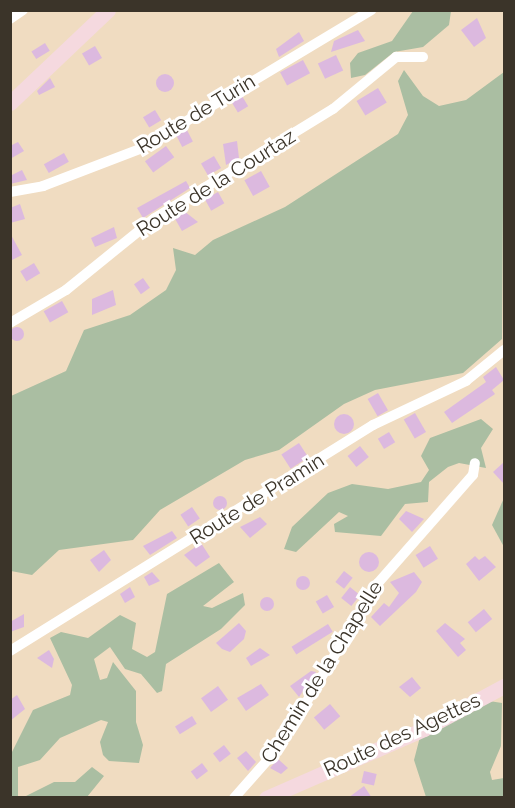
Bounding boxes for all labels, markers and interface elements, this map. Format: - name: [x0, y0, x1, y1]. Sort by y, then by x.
- street label: Route de Turin: [132, 69, 260, 159]
- street label: Route de la Courtaz: [132, 124, 300, 242]
- street label: Route de Pramin: [185, 448, 329, 550]
- street label: Chemin de la Chapelle: [256, 576, 388, 768]
- street label: Route des Agettes: [320, 688, 484, 782]

